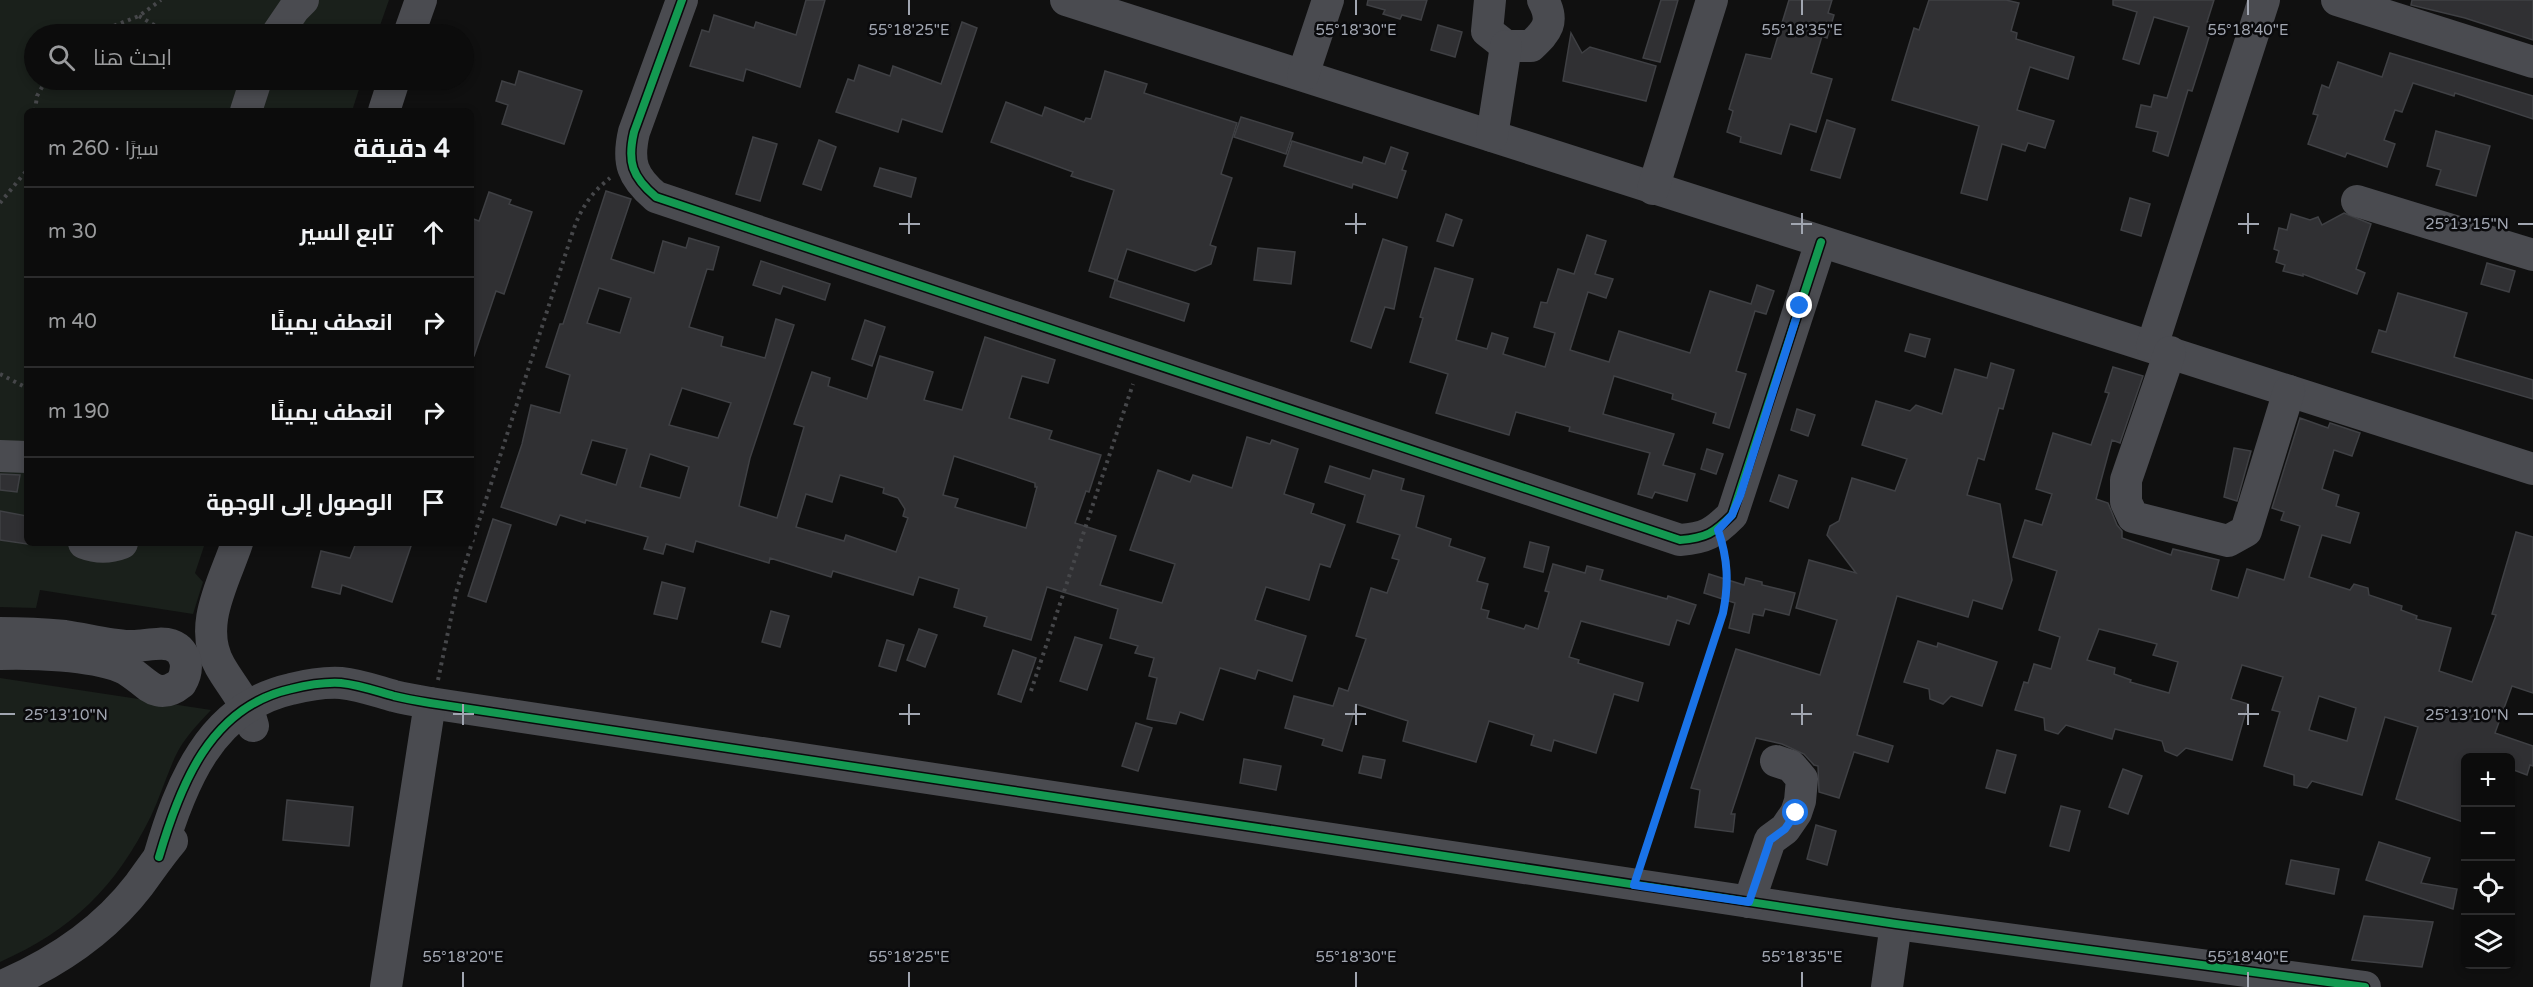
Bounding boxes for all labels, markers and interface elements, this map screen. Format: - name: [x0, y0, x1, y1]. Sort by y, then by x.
- text: 55°18'25"E: [869, 21, 949, 39]
- text: 55°18'30"E: [1316, 21, 1396, 39]
- text: 55°18'35"E: [1762, 21, 1842, 39]
- text: 55°18'40"E: [2208, 21, 2288, 39]
- search box: [24, 24, 474, 90]
- icon: search: [45, 41, 78, 74]
- text: ابحث هنا: [93, 45, 172, 71]
- text: 4 دقيقة: [353, 133, 450, 164]
- text: سيرًا · 260 m: [48, 137, 159, 161]
- text: 25°13'15"N: [2425, 215, 2509, 233]
- icon: ahead: [417, 216, 450, 249]
- text: 30 m: [48, 220, 97, 244]
- text: تابع السير: [300, 220, 393, 246]
- route end: [1786, 292, 1812, 318]
- icon: right: [417, 306, 450, 339]
- text: 40 m: [48, 310, 97, 334]
- text: انعطف يمينًا: [270, 310, 393, 336]
- icon: right: [417, 396, 450, 429]
- text: 190 m: [48, 400, 109, 424]
- text: انعطف يمينًا: [270, 400, 393, 426]
- icon: arrive: [417, 486, 450, 519]
- text: الوصول إلى الوجهة: [206, 490, 393, 516]
- text: 25°13'10"N: [24, 706, 108, 724]
- text: 25°13'10"N: [2425, 706, 2509, 724]
- map controls: [2461, 753, 2515, 969]
- button: +: [2461, 753, 2515, 807]
- route start: [1782, 799, 1808, 825]
- button: −: [2461, 807, 2515, 861]
- button: locate: [2461, 861, 2515, 915]
- button: layers: [2461, 915, 2515, 969]
- text: 55°18'20"E: [423, 948, 503, 966]
- text: 55°18'25"E: [869, 948, 949, 966]
- text: 55°18'30"E: [1316, 948, 1396, 966]
- text: 55°18'35"E: [1762, 948, 1842, 966]
- text: 55°18'40"E: [2208, 948, 2288, 966]

